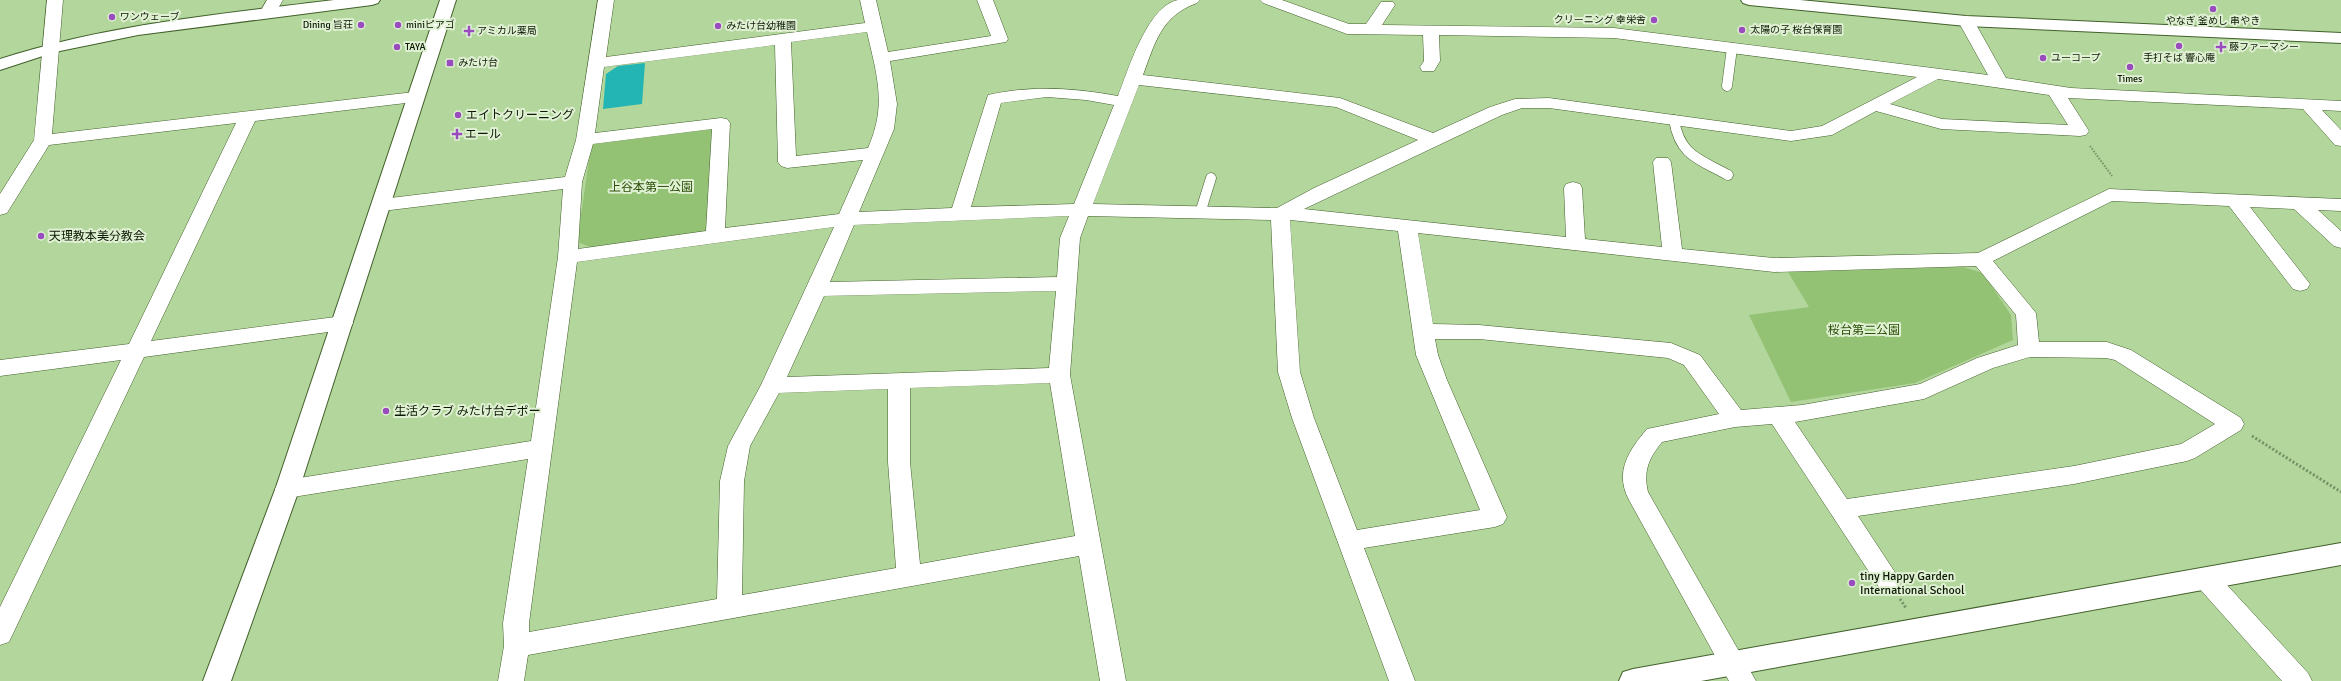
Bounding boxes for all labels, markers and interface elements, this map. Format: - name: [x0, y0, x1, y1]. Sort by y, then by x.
- marker: やなぎ 釜めし 串やき: [2208, 4, 2218, 14]
- place label: ワンウェーブ: [120, 11, 179, 23]
- marker: ワンウェーブ: [107, 12, 117, 22]
- place label: クリーニング 幸栄舎: [1554, 14, 1646, 26]
- marker: クリーニング 幸栄舎: [1649, 15, 1659, 25]
- place label: やなぎ 釜めし 串やき: [2166, 15, 2260, 27]
- place label: Dining 旨荘: [303, 19, 353, 31]
- place label: miniピアゴ: [406, 19, 455, 31]
- marker: Dining 旨荘: [356, 20, 366, 30]
- marker: miniピアゴ: [393, 20, 403, 30]
- place label: みたけ台幼稚園: [726, 20, 796, 32]
- marker: みたけ台幼稚園: [713, 21, 723, 31]
- place label: 太陽の子 桜台保育園: [1750, 24, 1842, 36]
- place label: アミカル薬局: [477, 25, 537, 37]
- marker: 太陽の子 桜台保育園: [1737, 25, 1747, 35]
- marker: アミカル薬局: [464, 26, 474, 36]
- place label: TAYA: [405, 41, 426, 53]
- marker: 手打そば 響心庵: [2174, 41, 2184, 51]
- place label: 藤ファーマシー: [2229, 41, 2299, 53]
- marker: TAYA: [392, 42, 402, 52]
- marker: 藤ファーマシー: [2216, 42, 2226, 52]
- place label: ユーコープ: [2051, 52, 2100, 64]
- place label: 手打そば 響心庵: [2143, 52, 2215, 64]
- marker: ユーコープ: [2038, 53, 2048, 63]
- place label: みたけ台: [458, 57, 498, 69]
- marker: みたけ台: [445, 58, 455, 68]
- marker: Times: [2125, 62, 2135, 72]
- place label: Times: [2118, 73, 2143, 85]
- place label: エイトクリーニング: [466, 108, 574, 123]
- marker: エイトクリーニング: [453, 110, 463, 120]
- place label: エール: [465, 127, 501, 142]
- marker: エール: [452, 129, 462, 139]
- park label: 上谷本第一公園: [609, 180, 693, 195]
- place label: 天理教本美分教会: [49, 229, 145, 244]
- marker: 天理教本美分教会: [36, 231, 46, 241]
- park label: 桜台第二公園: [1828, 323, 1900, 338]
- place label: 生活クラブ みたけ台デポー: [394, 404, 541, 419]
- marker: 生活クラブ みたけ台デポー: [381, 406, 391, 416]
- place label: tiny Happy Garden International School: [1860, 569, 1965, 598]
- marker: tiny Happy Garden International School: [1847, 578, 1857, 588]

